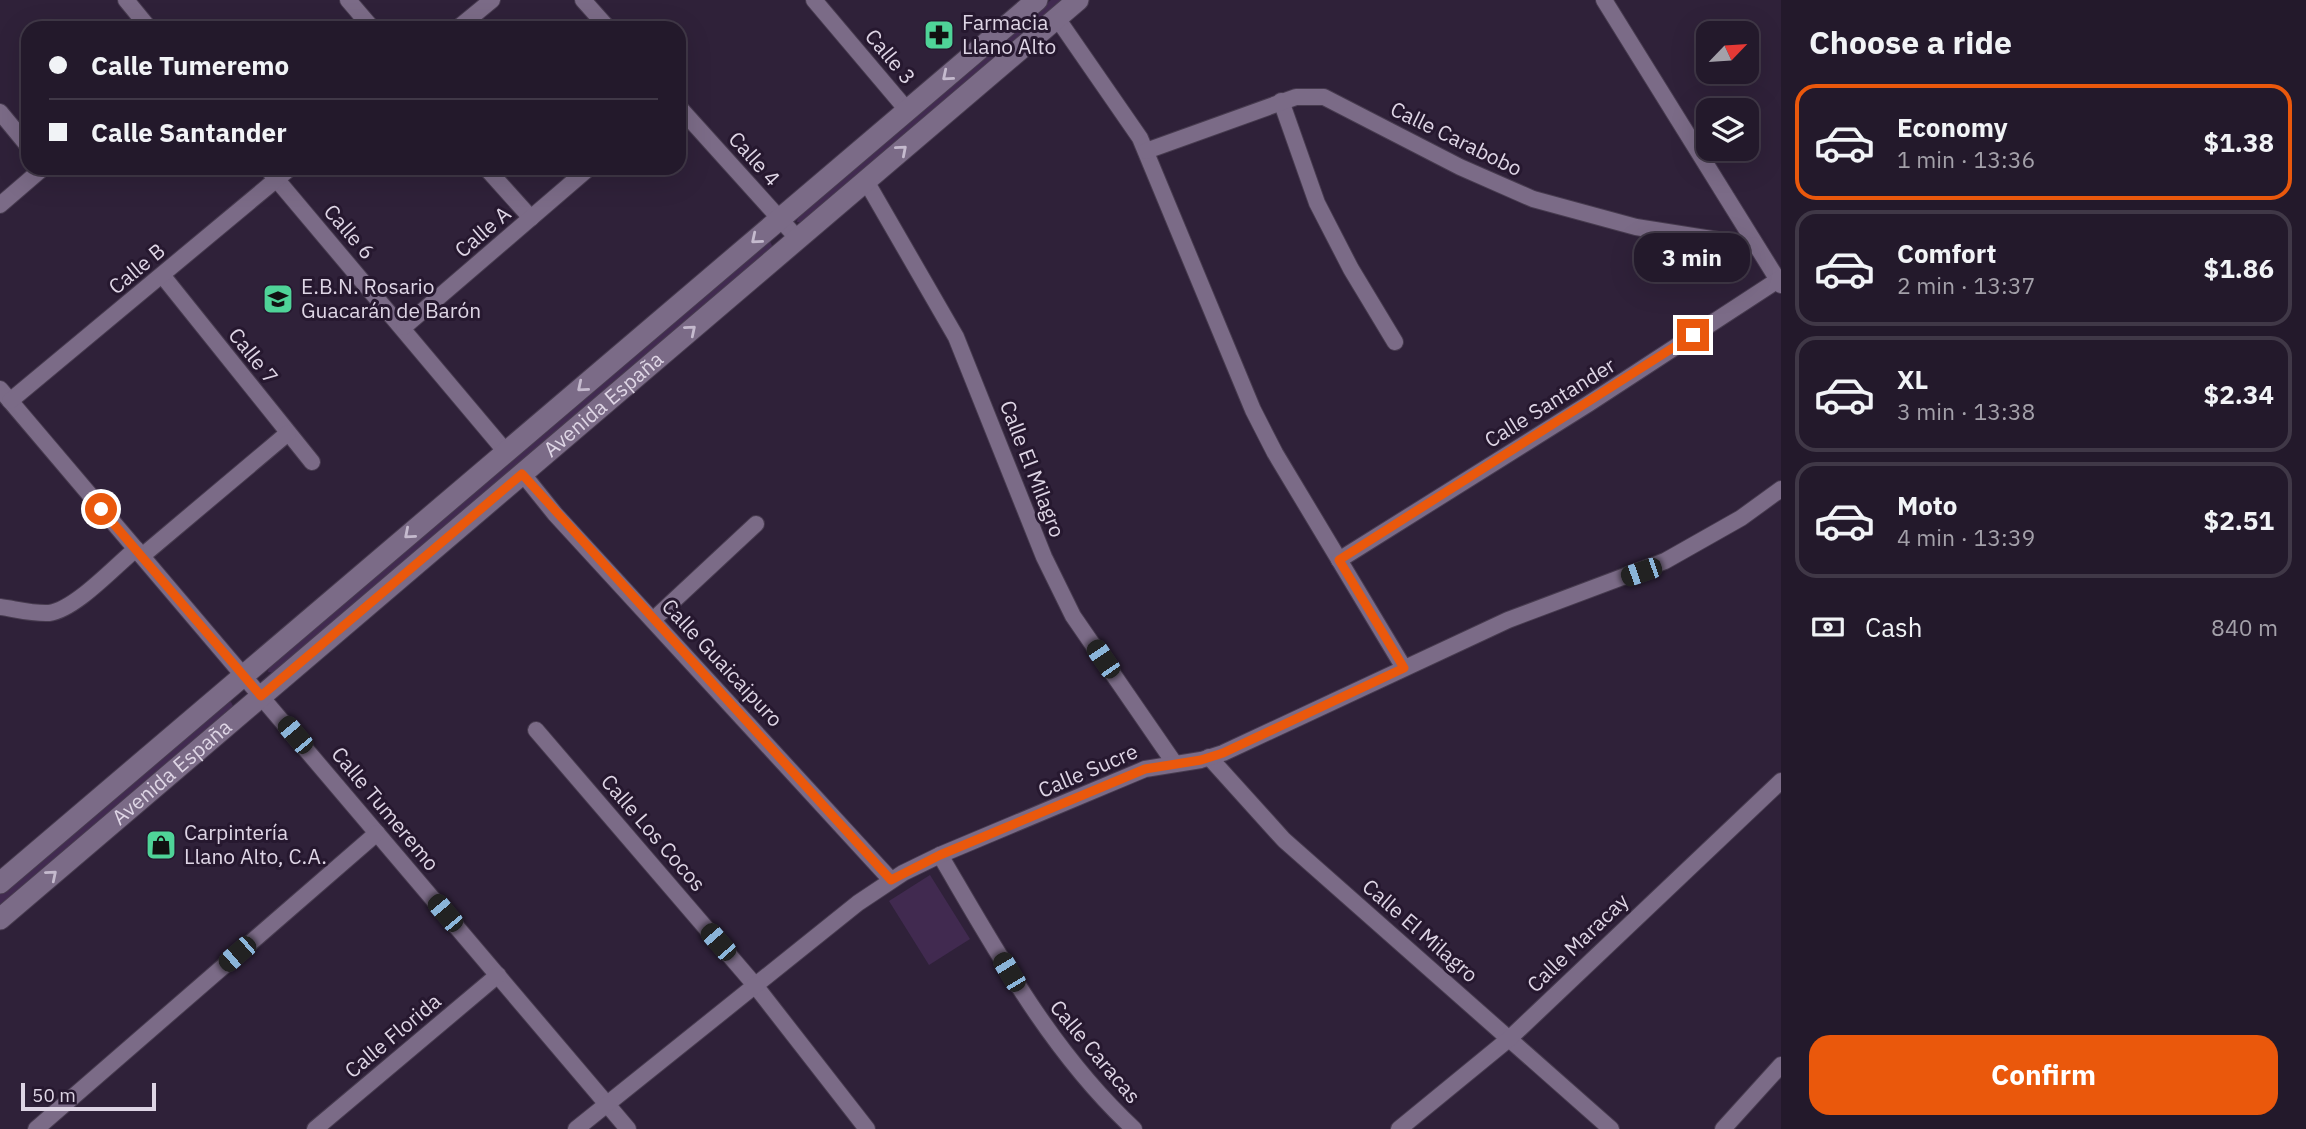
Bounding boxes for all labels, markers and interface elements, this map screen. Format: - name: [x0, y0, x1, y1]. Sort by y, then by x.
- place label: Farmacia Llano Alto: [962, 8, 1056, 60]
- pharmacy icon: Farmacia Llano Alto: [922, 18, 956, 52]
- north arrow: [1696, 21, 1759, 84]
- map controls: [1696, 21, 1759, 161]
- text: Choose a ride: [1809, 21, 2012, 63]
- street label: Calle 3: [859, 23, 922, 90]
- text: Calle Tumeremo: [91, 48, 289, 82]
- one-way arrow: [943, 68, 956, 80]
- street label: Calle Carabobo: [1386, 94, 1527, 182]
- button: layers: [1696, 98, 1759, 161]
- text: Economy: [1897, 110, 2008, 144]
- icon: car: [1813, 111, 1876, 174]
- text: Calle Santander: [91, 115, 287, 149]
- street label: Calle 4: [723, 125, 787, 192]
- text: $1.38: [2204, 125, 2274, 159]
- text: 1 min · 13:36: [1897, 144, 2035, 174]
- one-way arrow: [894, 146, 906, 159]
- street label: Calle 6: [318, 198, 382, 265]
- street label: Calle A: [448, 199, 516, 263]
- one-way arrow: [751, 231, 764, 243]
- callout: 3 min: [1635, 233, 1751, 282]
- street label: Calle B: [102, 236, 171, 300]
- text: Comfort: [1897, 236, 1996, 270]
- icon: car: [1813, 237, 1876, 300]
- text: 3 min: [1662, 242, 1722, 272]
- text: $1.86: [2204, 251, 2274, 285]
- text: 2 min · 13:37: [1897, 270, 2035, 300]
- place label: E.B.N. Rosario Guacarán de Barón: [301, 272, 481, 324]
- school or university icon: E.B.N. Rosario Guacarán de Barón: [261, 282, 295, 316]
- route end: [1677, 319, 1709, 351]
- street label: Calle 7: [223, 321, 285, 389]
- one-way arrow: [683, 326, 696, 338]
- street label: Avenida España: [537, 345, 669, 463]
- street label: Calle Santander: [1479, 351, 1620, 454]
- text: XL: [1897, 362, 1928, 396]
- icon: car: [1813, 363, 1876, 426]
- text: $2.34: [2204, 377, 2274, 411]
- one-way arrow: [578, 379, 591, 391]
- street label: Calle El Milagro: [994, 396, 1072, 541]
- text: 3 min · 13:38: [1897, 396, 2035, 426]
- text: Moto: [1897, 488, 1957, 522]
- icon: car: [1813, 489, 1876, 552]
- route start: [85, 493, 117, 525]
- text: $2.51: [2204, 503, 2274, 537]
- text: 4 min · 13:39: [1897, 522, 2035, 552]
- one-way arrow: [404, 526, 417, 538]
- car: [1618, 555, 1665, 589]
- street label: Calle Guaicaipuro: [656, 592, 789, 732]
- icon: cash: [1809, 608, 1847, 646]
- text: Cash: [1865, 610, 1922, 644]
- text: 840 m: [2211, 612, 2278, 642]
- car: [1083, 636, 1124, 682]
- car: [274, 712, 317, 758]
- street label: Avenida España: [105, 713, 237, 831]
- street label: Calle Sucre: [1033, 737, 1142, 804]
- street label: Calle Tumeremo: [326, 740, 446, 876]
- street label: Calle Los Cocos: [595, 768, 712, 897]
- place label: Carpintería Llano Alto, C.A.: [184, 818, 327, 870]
- shop icon: Carpintería Llano Alto, C.A.: [144, 828, 178, 862]
- one-way arrow: [44, 871, 57, 883]
- street label: Calle El Milagro: [1357, 872, 1484, 988]
- street label: Calle Maracay: [1520, 886, 1635, 998]
- car: [424, 890, 467, 936]
- car: [697, 919, 740, 965]
- car: [215, 932, 260, 976]
- car: [990, 949, 1029, 995]
- street label: Calle Florida: [338, 987, 446, 1084]
- street label: Calle Caracas: [1044, 994, 1147, 1109]
- button: Confirm: [1809, 1035, 2278, 1115]
- scale bar: [21, 1080, 156, 1112]
- text: 50 m: [32, 1083, 76, 1107]

